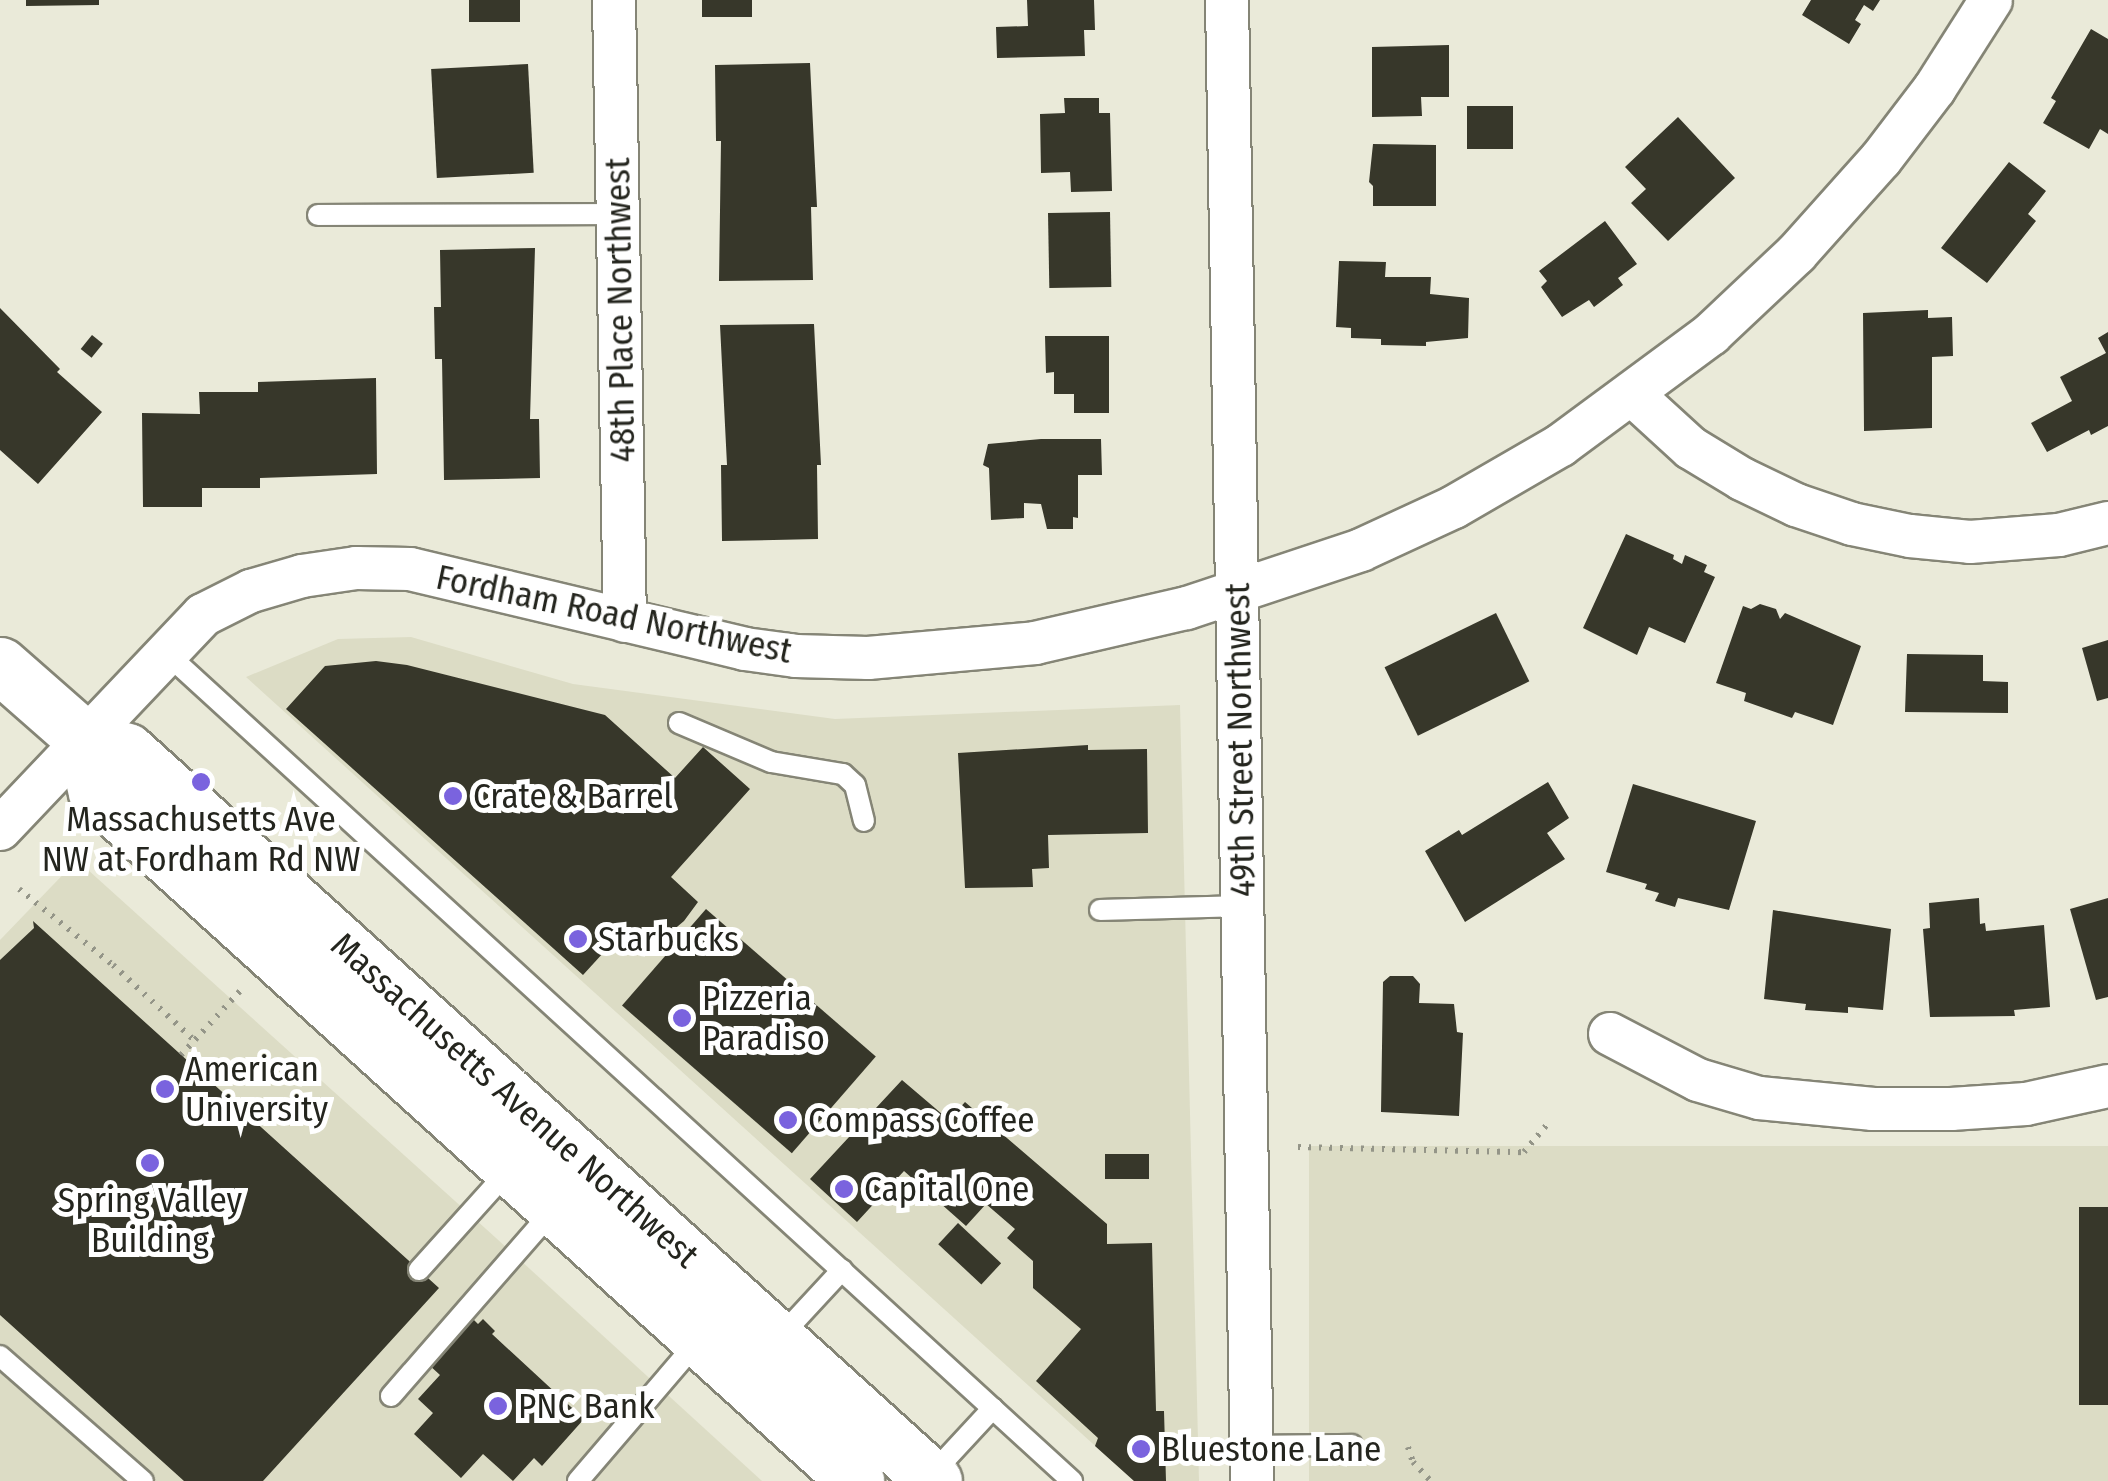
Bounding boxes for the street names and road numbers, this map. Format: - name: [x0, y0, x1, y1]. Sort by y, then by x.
- street label: 48th Place Northwest: [596, 157, 644, 463]
- street label: Fordham Road Northwest: [432, 556, 796, 672]
- street label: 49th Street Northwest: [1216, 583, 1264, 897]
- street label: Massachusetts Avenue Northwest: [323, 924, 707, 1276]

